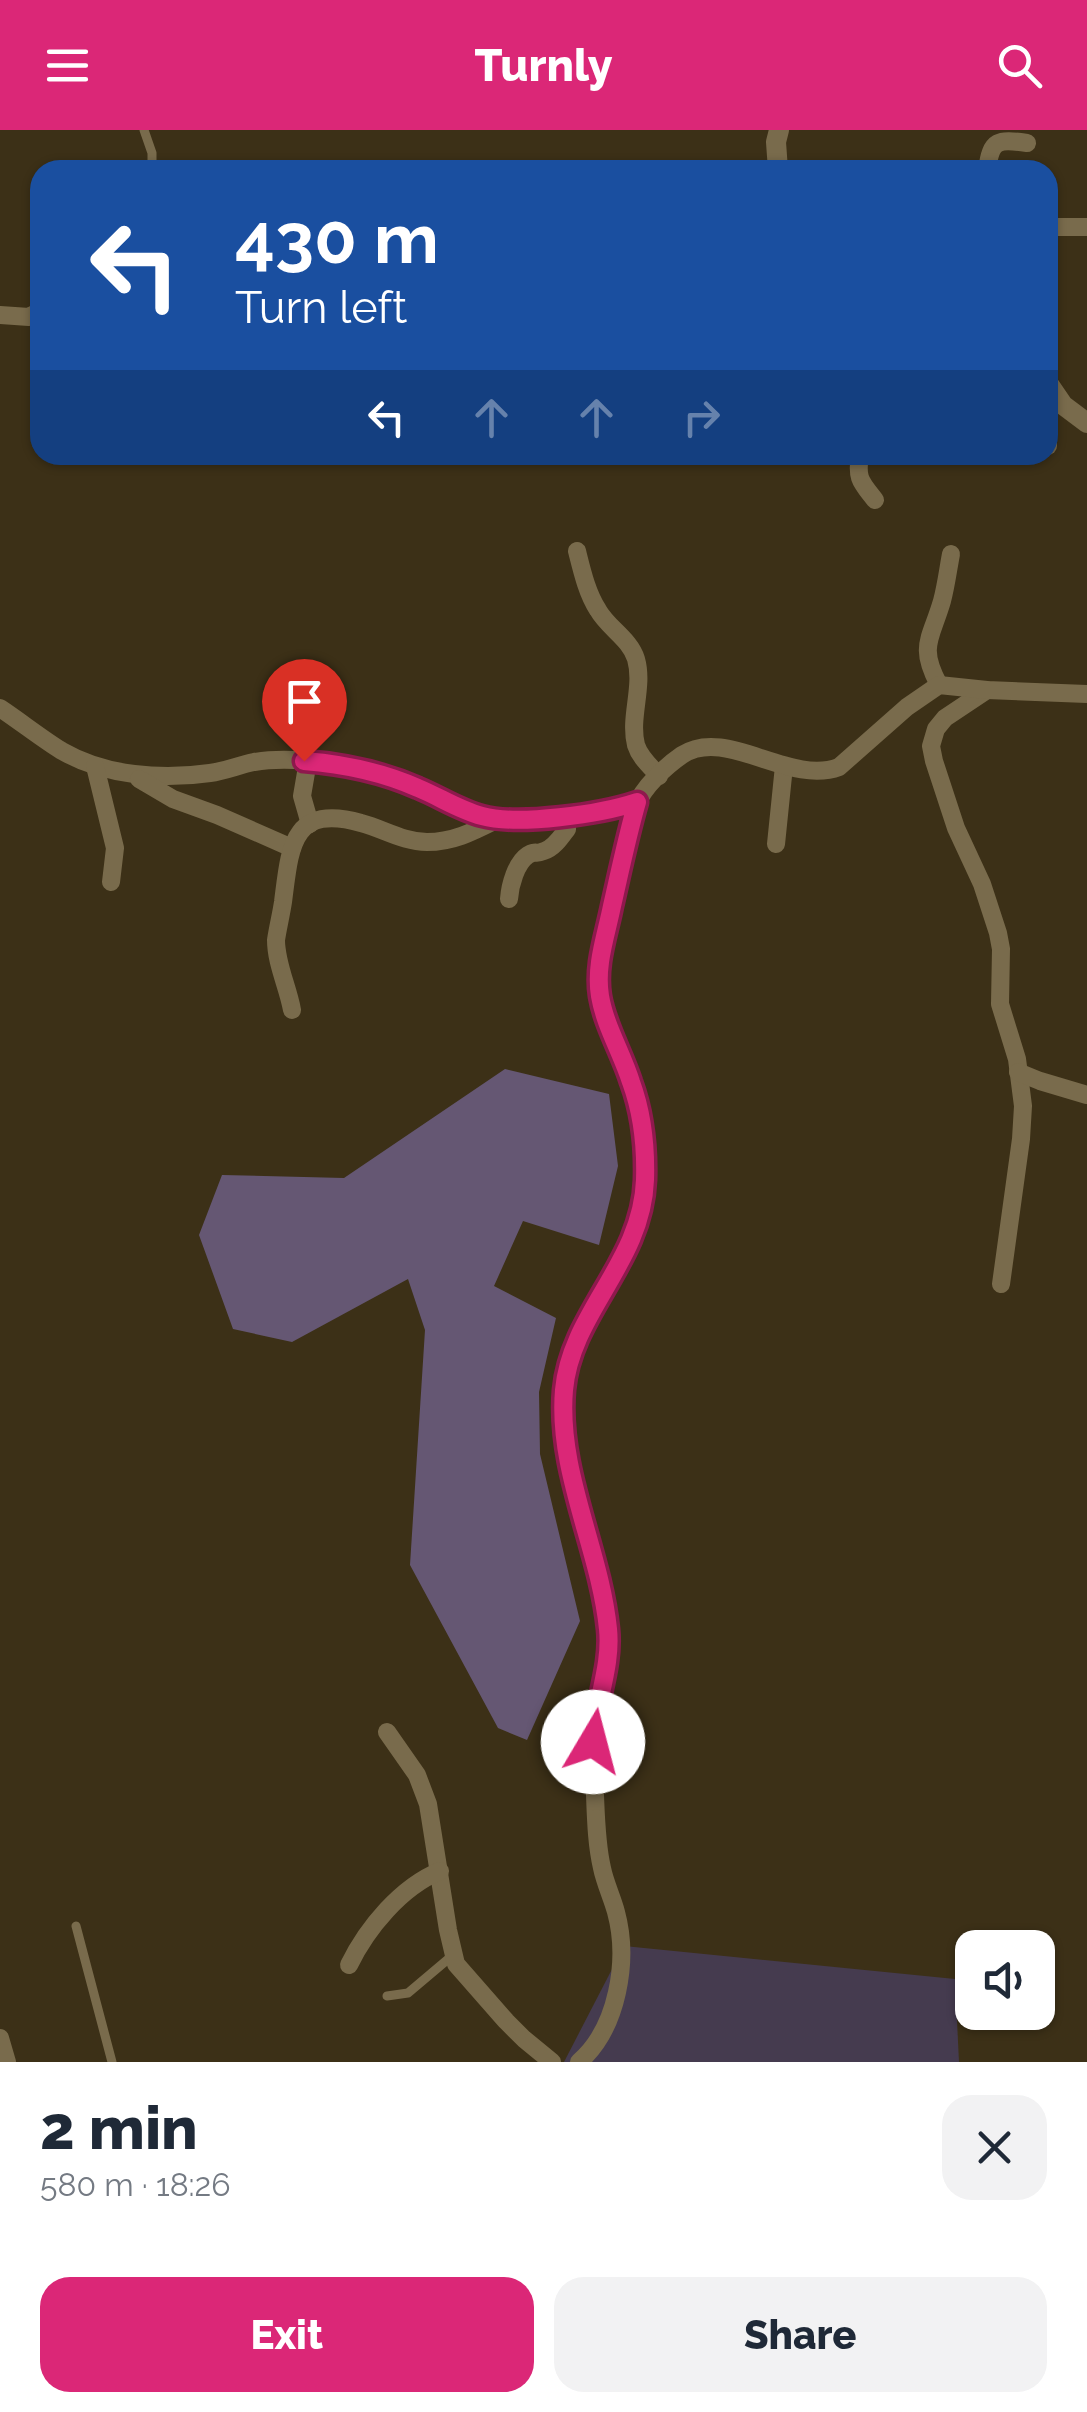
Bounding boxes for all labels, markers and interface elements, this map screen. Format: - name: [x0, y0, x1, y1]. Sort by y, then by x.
- icon: menu: [40, 38, 95, 93]
- icon: search: [992, 38, 1047, 93]
- text: Turnly: [474, 39, 613, 92]
- text: 430 m: [235, 197, 439, 279]
- icon: left: [70, 200, 200, 330]
- text: Turn left: [235, 281, 407, 334]
- icon: left: [359, 390, 414, 445]
- icon: ahead: [464, 390, 519, 445]
- icon: ahead: [569, 390, 624, 445]
- icon: right: [674, 390, 729, 445]
- pin: [262, 659, 347, 762]
- icon: arrive: [277, 674, 332, 729]
- position arrow: [541, 1690, 645, 1794]
- map controls: [955, 1930, 1055, 2030]
- button: sound: [955, 1930, 1055, 2030]
- text: 2 min: [40, 2093, 198, 2163]
- button: close: [942, 2095, 1047, 2200]
- text: 580 m · 18:26: [40, 2166, 231, 2203]
- button: Exit: [40, 2277, 534, 2392]
- button: Share: [554, 2277, 1047, 2392]

